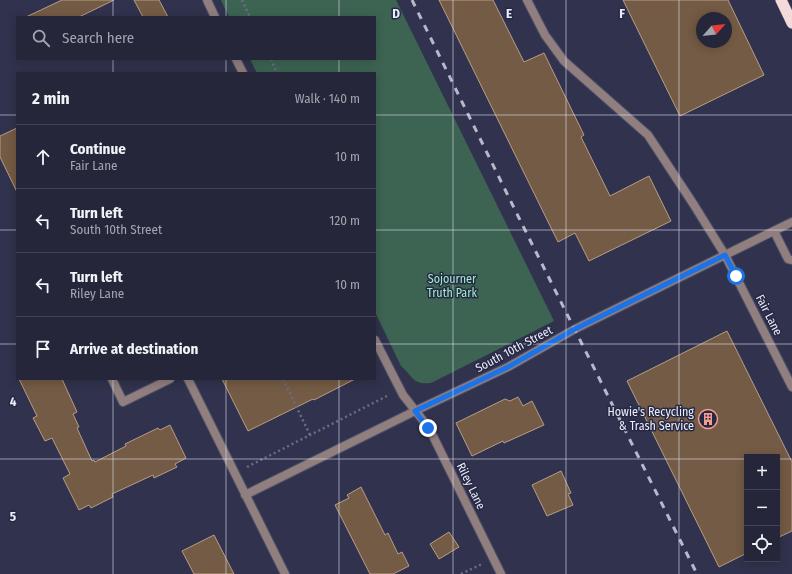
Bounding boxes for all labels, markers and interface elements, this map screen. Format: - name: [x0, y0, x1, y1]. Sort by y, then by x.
- text: D: [392, 6, 400, 21]
- text: E: [506, 6, 512, 21]
- text: F: [619, 6, 625, 21]
- north arrow: [696, 12, 732, 48]
- search box: [16, 16, 376, 60]
- icon: search: [30, 27, 52, 49]
- text: Search here: [62, 29, 134, 47]
- text: 2 min: [32, 88, 70, 109]
- text: Walk · 140 m: [295, 91, 360, 106]
- text: Continue: [70, 140, 126, 158]
- icon: ahead: [32, 146, 54, 168]
- text: 10 m: [335, 149, 360, 164]
- text: Fair Lane: [70, 158, 117, 173]
- text: Turn left: [70, 204, 123, 222]
- icon: left: [32, 210, 54, 232]
- text: 120 m: [329, 213, 360, 228]
- text: South 10th Street: [70, 222, 162, 237]
- route start: [727, 267, 745, 285]
- text: Turn left: [70, 268, 123, 286]
- park label: Sojourner Truth Park: [427, 272, 477, 300]
- icon: left: [32, 274, 54, 296]
- text: 10 m: [335, 277, 360, 292]
- text: Riley Lane: [70, 286, 124, 301]
- street label: Fair Lane: [753, 292, 785, 338]
- street label: South 10th Street: [473, 323, 555, 375]
- icon: arrive: [32, 338, 54, 360]
- text: Arrive at destination: [70, 340, 198, 358]
- text: 4: [10, 394, 17, 409]
- place label: Howie's Recycling & Trash Service: [607, 405, 694, 433]
- building icon: Howie's Recycling & Trash Service: [697, 408, 719, 430]
- route end: [419, 419, 437, 437]
- map controls: [744, 454, 780, 562]
- button: +: [744, 454, 780, 490]
- street label: Riley Lane: [454, 460, 488, 512]
- button: −: [744, 490, 780, 526]
- text: 5: [10, 509, 16, 524]
- button: locate: [744, 526, 780, 562]

